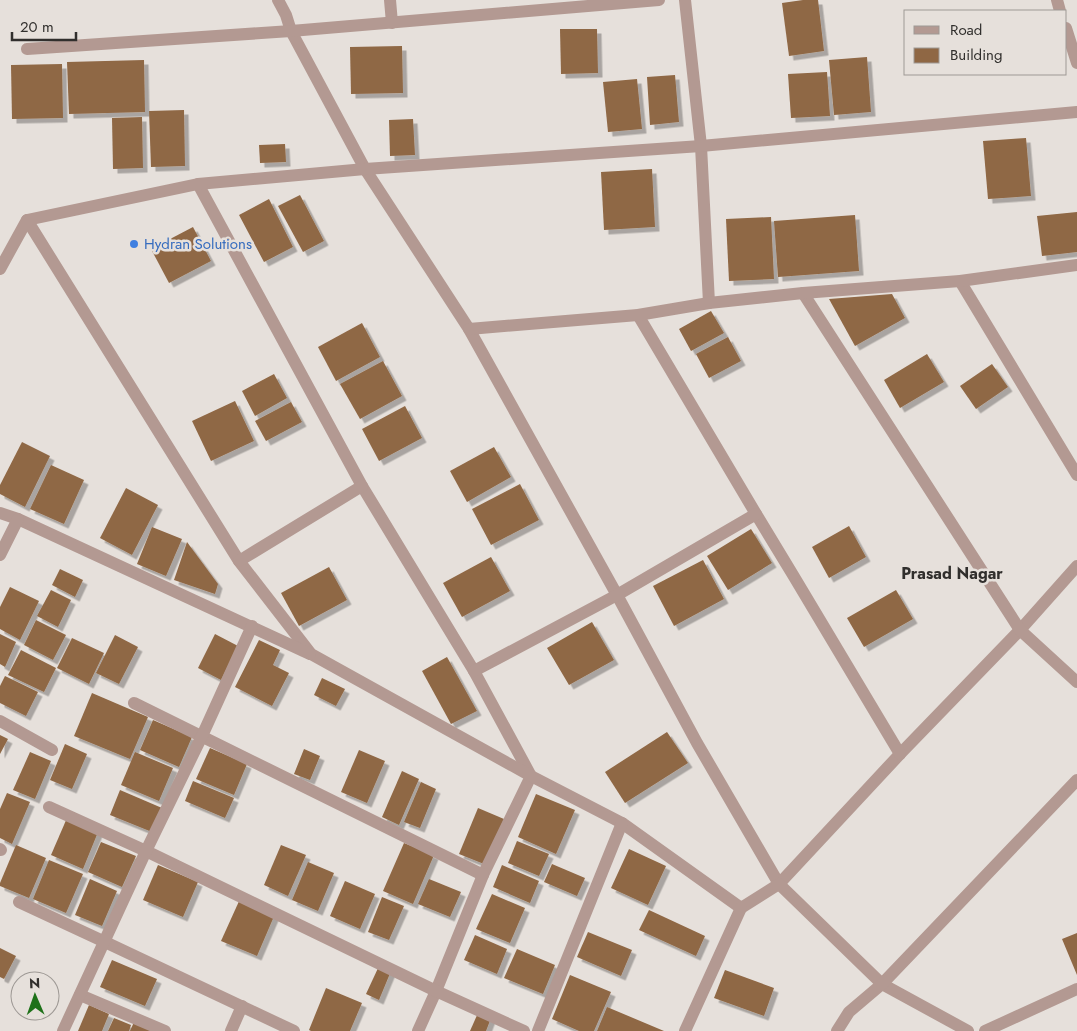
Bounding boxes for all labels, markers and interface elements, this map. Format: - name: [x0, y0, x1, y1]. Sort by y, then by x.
- scale bar: [12, 10, 76, 42]
- legend: [904, 10, 1067, 75]
- text: 20 m: [20, 16, 54, 38]
- text: Road: [950, 19, 982, 41]
- text: Building: [950, 44, 1002, 66]
- place label: Hydran Solutions: [144, 233, 252, 255]
- marker: Hydran Solutions: [128, 238, 140, 250]
- district label: Prasad Nagar: [901, 562, 1003, 585]
- north arrow: [10, 971, 60, 1021]
- text: N: [29, 973, 40, 993]

